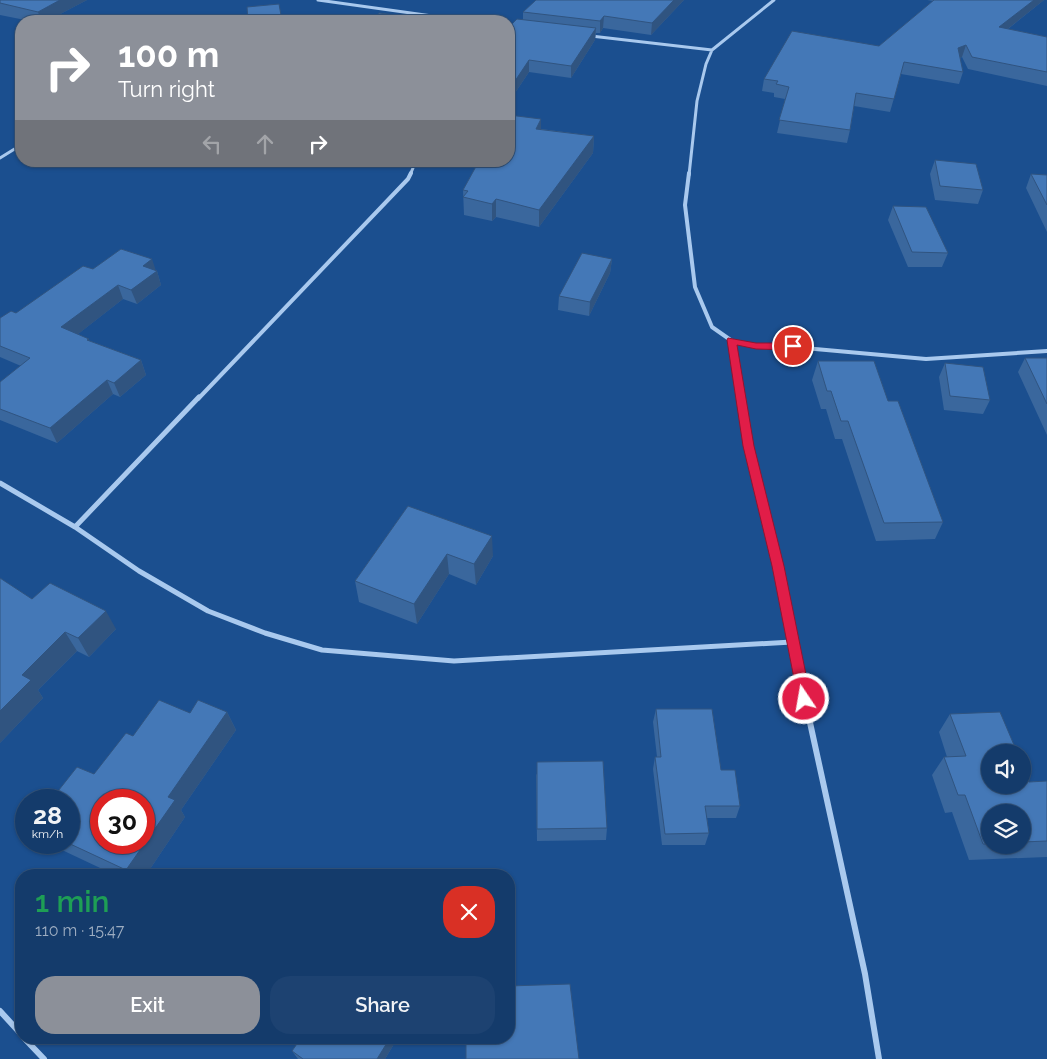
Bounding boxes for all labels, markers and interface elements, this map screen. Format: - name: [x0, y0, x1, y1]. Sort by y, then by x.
- text: 100 m: [118, 34, 219, 75]
- icon: right: [35, 35, 100, 100]
- text: Turn right: [118, 76, 215, 102]
- icon: left: [198, 130, 226, 158]
- icon: ahead: [251, 130, 279, 158]
- icon: right: [304, 130, 332, 158]
- pin: [772, 325, 814, 367]
- icon: arrive: [779, 332, 807, 360]
- position arrow: [777, 672, 829, 724]
- map controls: [981, 744, 1031, 854]
- button: sound: [981, 744, 1031, 794]
- speed limit sign: 30: [90, 789, 155, 854]
- text: 28: [33, 800, 62, 830]
- button: layers: [981, 804, 1031, 854]
- text: km/h: [32, 827, 63, 841]
- text: 1 min: [35, 884, 110, 919]
- button: close: [443, 886, 495, 938]
- text: 110 m · 15:47: [35, 921, 124, 940]
- button: Exit: [35, 976, 260, 1034]
- button: Share: [270, 976, 495, 1034]

